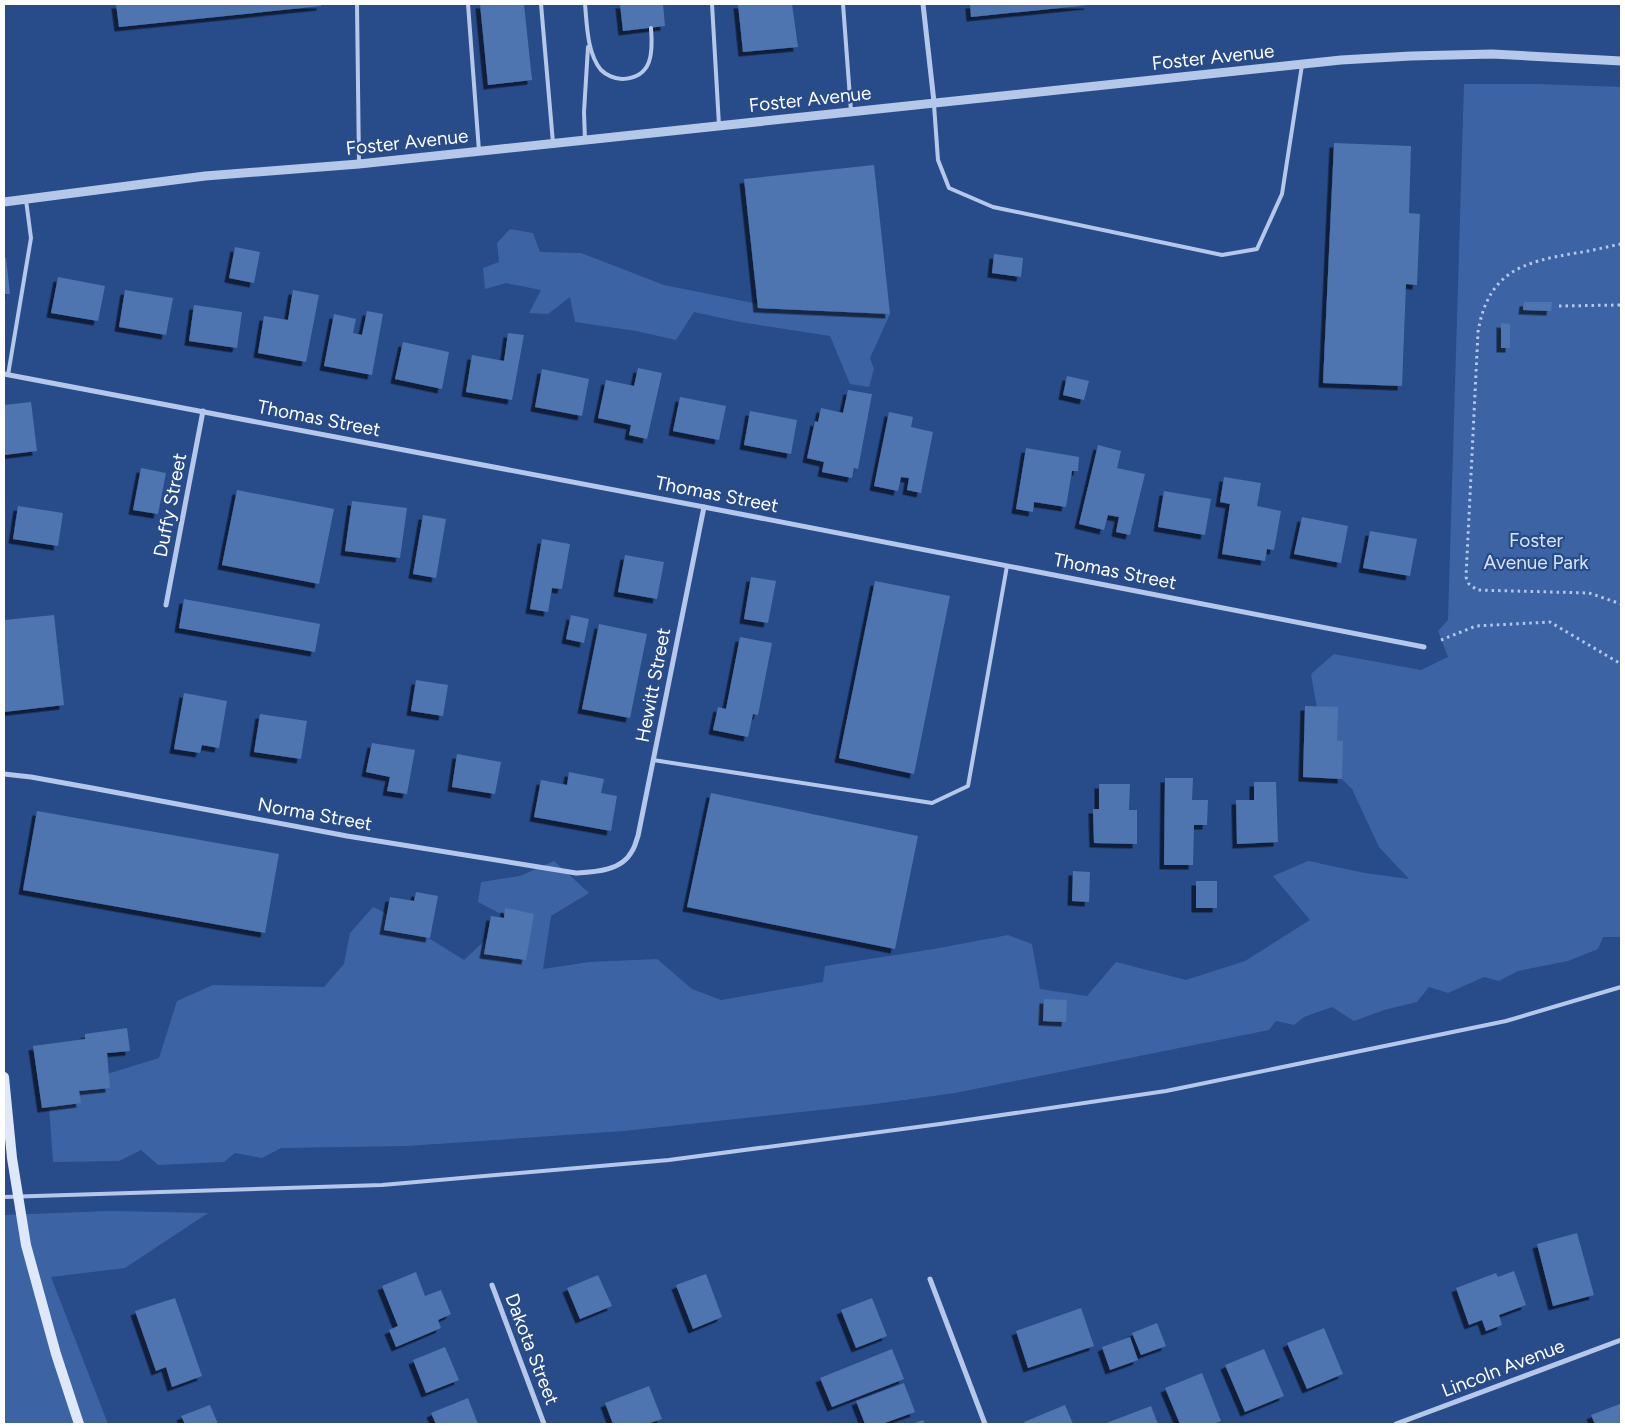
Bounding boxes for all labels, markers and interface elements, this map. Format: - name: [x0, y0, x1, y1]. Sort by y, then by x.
- street label: Foster Avenue: [1151, 39, 1275, 75]
- street label: Foster Avenue: [748, 81, 872, 117]
- street label: Foster Avenue: [345, 124, 469, 160]
- street label: Thomas Street: [256, 395, 382, 441]
- street label: Duffy Street: [149, 451, 191, 559]
- street label: Thomas Street: [654, 471, 780, 517]
- park label: Foster Avenue Park: [1483, 529, 1589, 574]
- street label: Thomas Street: [1052, 548, 1178, 594]
- street label: Hewitt Street: [631, 626, 675, 744]
- street label: Norma Street: [256, 793, 374, 835]
- street label: Dakota Street: [500, 1290, 564, 1408]
- street label: Lincoln Avenue: [1438, 1334, 1568, 1402]

